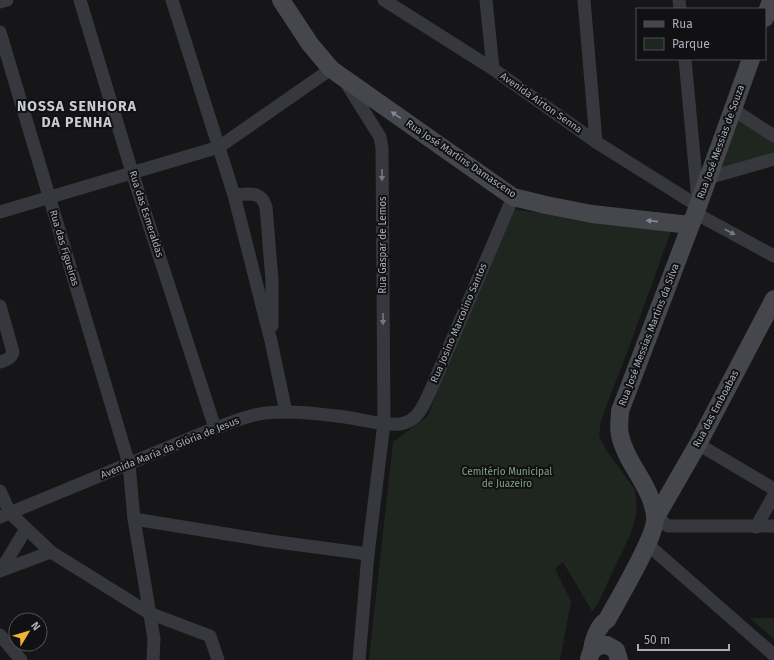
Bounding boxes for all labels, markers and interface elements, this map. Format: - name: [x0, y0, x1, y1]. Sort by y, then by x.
- legend: [636, 8, 766, 60]
- text: Rua: [672, 17, 693, 31]
- text: Parque: [672, 37, 710, 51]
- street label: Avenida Airton Senna: [498, 70, 584, 136]
- street label: Rua José Messias de Souza: [695, 83, 747, 201]
- district label: NOSSA SENHORA DA PENHA: [17, 98, 137, 131]
- one-way arrow: [390, 111, 401, 119]
- street label: Rua José Martins Damasceno: [404, 118, 519, 201]
- street label: Rua das Esmeraldas: [126, 169, 166, 259]
- one-way arrow: [379, 169, 385, 182]
- street label: Rua Gaspar de Lemos: [377, 196, 389, 294]
- street label: Rua das Figueiras: [47, 209, 81, 288]
- one-way arrow: [646, 217, 658, 224]
- one-way arrow: [724, 229, 735, 235]
- street label: Rua Josino Marcolino Santos: [428, 261, 490, 385]
- street label: Rua José Messias Martins da Silva: [616, 262, 682, 408]
- one-way arrow: [380, 313, 386, 326]
- street label: Rua das Emboabas: [691, 368, 741, 450]
- street label: Avenida Maria da Glória de Jesus: [99, 415, 241, 481]
- park label: Cemitério Municipal de Juazeiro: [462, 466, 552, 490]
- north arrow: [8, 612, 48, 652]
- text: N: [28, 619, 43, 633]
- scale bar: [638, 626, 729, 652]
- text: 50 m: [644, 633, 670, 647]

